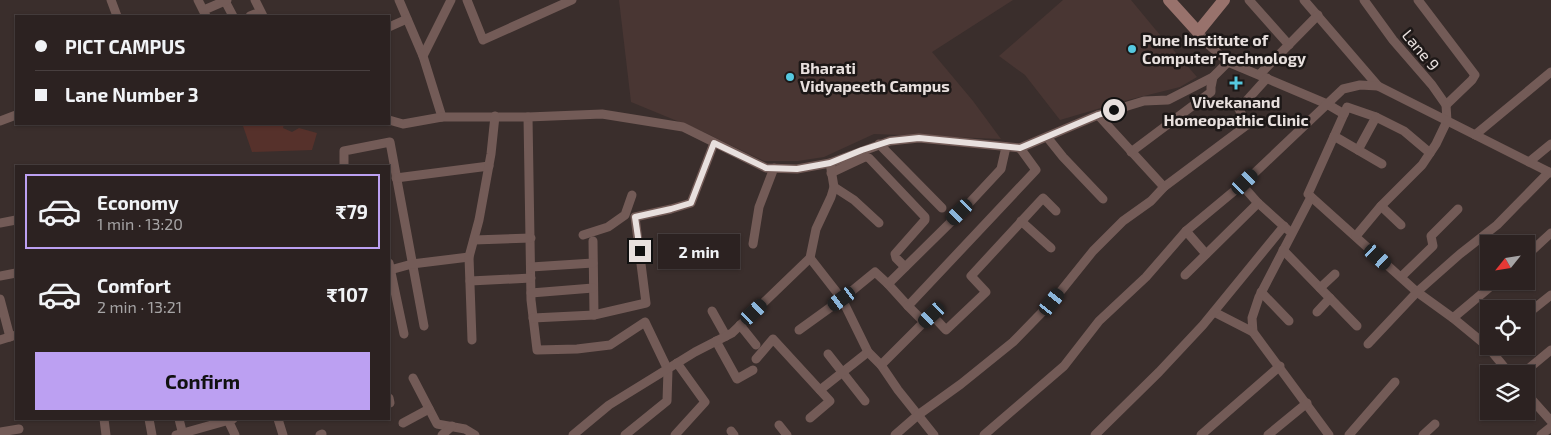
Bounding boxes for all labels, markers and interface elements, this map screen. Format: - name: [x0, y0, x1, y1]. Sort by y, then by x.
- street label: Lane 9: [1399, 25, 1444, 74]
- place label: Pune Institute of Computer Technology: [1142, 30, 1306, 68]
- text: PICT CAMPUS: [65, 35, 185, 58]
- marker: Pune Institute of Computer Technology: [1126, 43, 1138, 55]
- place label: Bharati Vidyapeeth Campus: [800, 58, 950, 96]
- marker: Bharati Vidyapeeth Campus: [784, 71, 796, 83]
- marker: Vivekanand Homeopathic Clinic: [1229, 76, 1243, 90]
- text: Lane Number 3: [65, 83, 199, 106]
- place label: Vivekanand Homeopathic Clinic: [1163, 92, 1309, 129]
- route start: [1103, 99, 1125, 121]
- car: [1229, 166, 1261, 198]
- icon: car: [37, 189, 82, 234]
- text: Economy: [97, 191, 179, 214]
- car: [944, 196, 975, 228]
- text: ₹79: [336, 200, 368, 223]
- text: 1 min · 13:20: [97, 214, 183, 233]
- callout: 2 min: [658, 234, 740, 268]
- north arrow: [1480, 235, 1535, 290]
- map controls: [1480, 235, 1535, 420]
- route end: [629, 240, 651, 262]
- car: [1361, 241, 1394, 273]
- text: 2 min: [679, 242, 719, 261]
- icon: car: [37, 272, 82, 317]
- text: Comfort: [97, 274, 171, 297]
- text: ₹107: [327, 283, 368, 306]
- car: [825, 284, 858, 314]
- car: [1036, 286, 1067, 318]
- car: [737, 296, 770, 328]
- text: 2 min · 13:21: [97, 297, 182, 316]
- car: [915, 299, 948, 331]
- button: locate: [1480, 300, 1535, 355]
- button: Confirm: [35, 352, 370, 410]
- button: layers: [1480, 365, 1535, 420]

